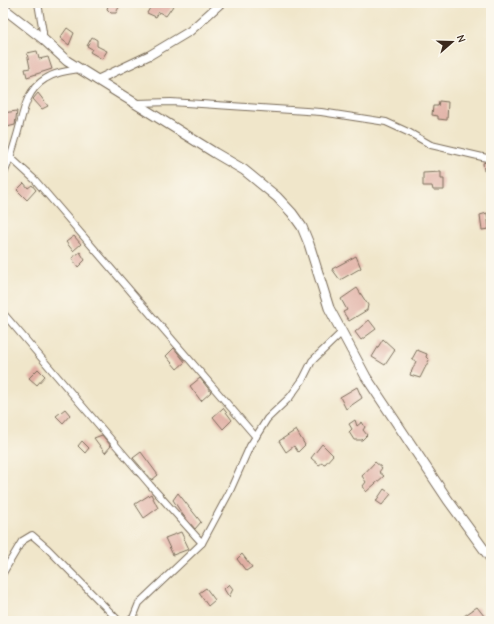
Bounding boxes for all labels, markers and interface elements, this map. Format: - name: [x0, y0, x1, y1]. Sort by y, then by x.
- north arrow: [432, 22, 472, 62]
- text: N: [454, 33, 468, 44]

